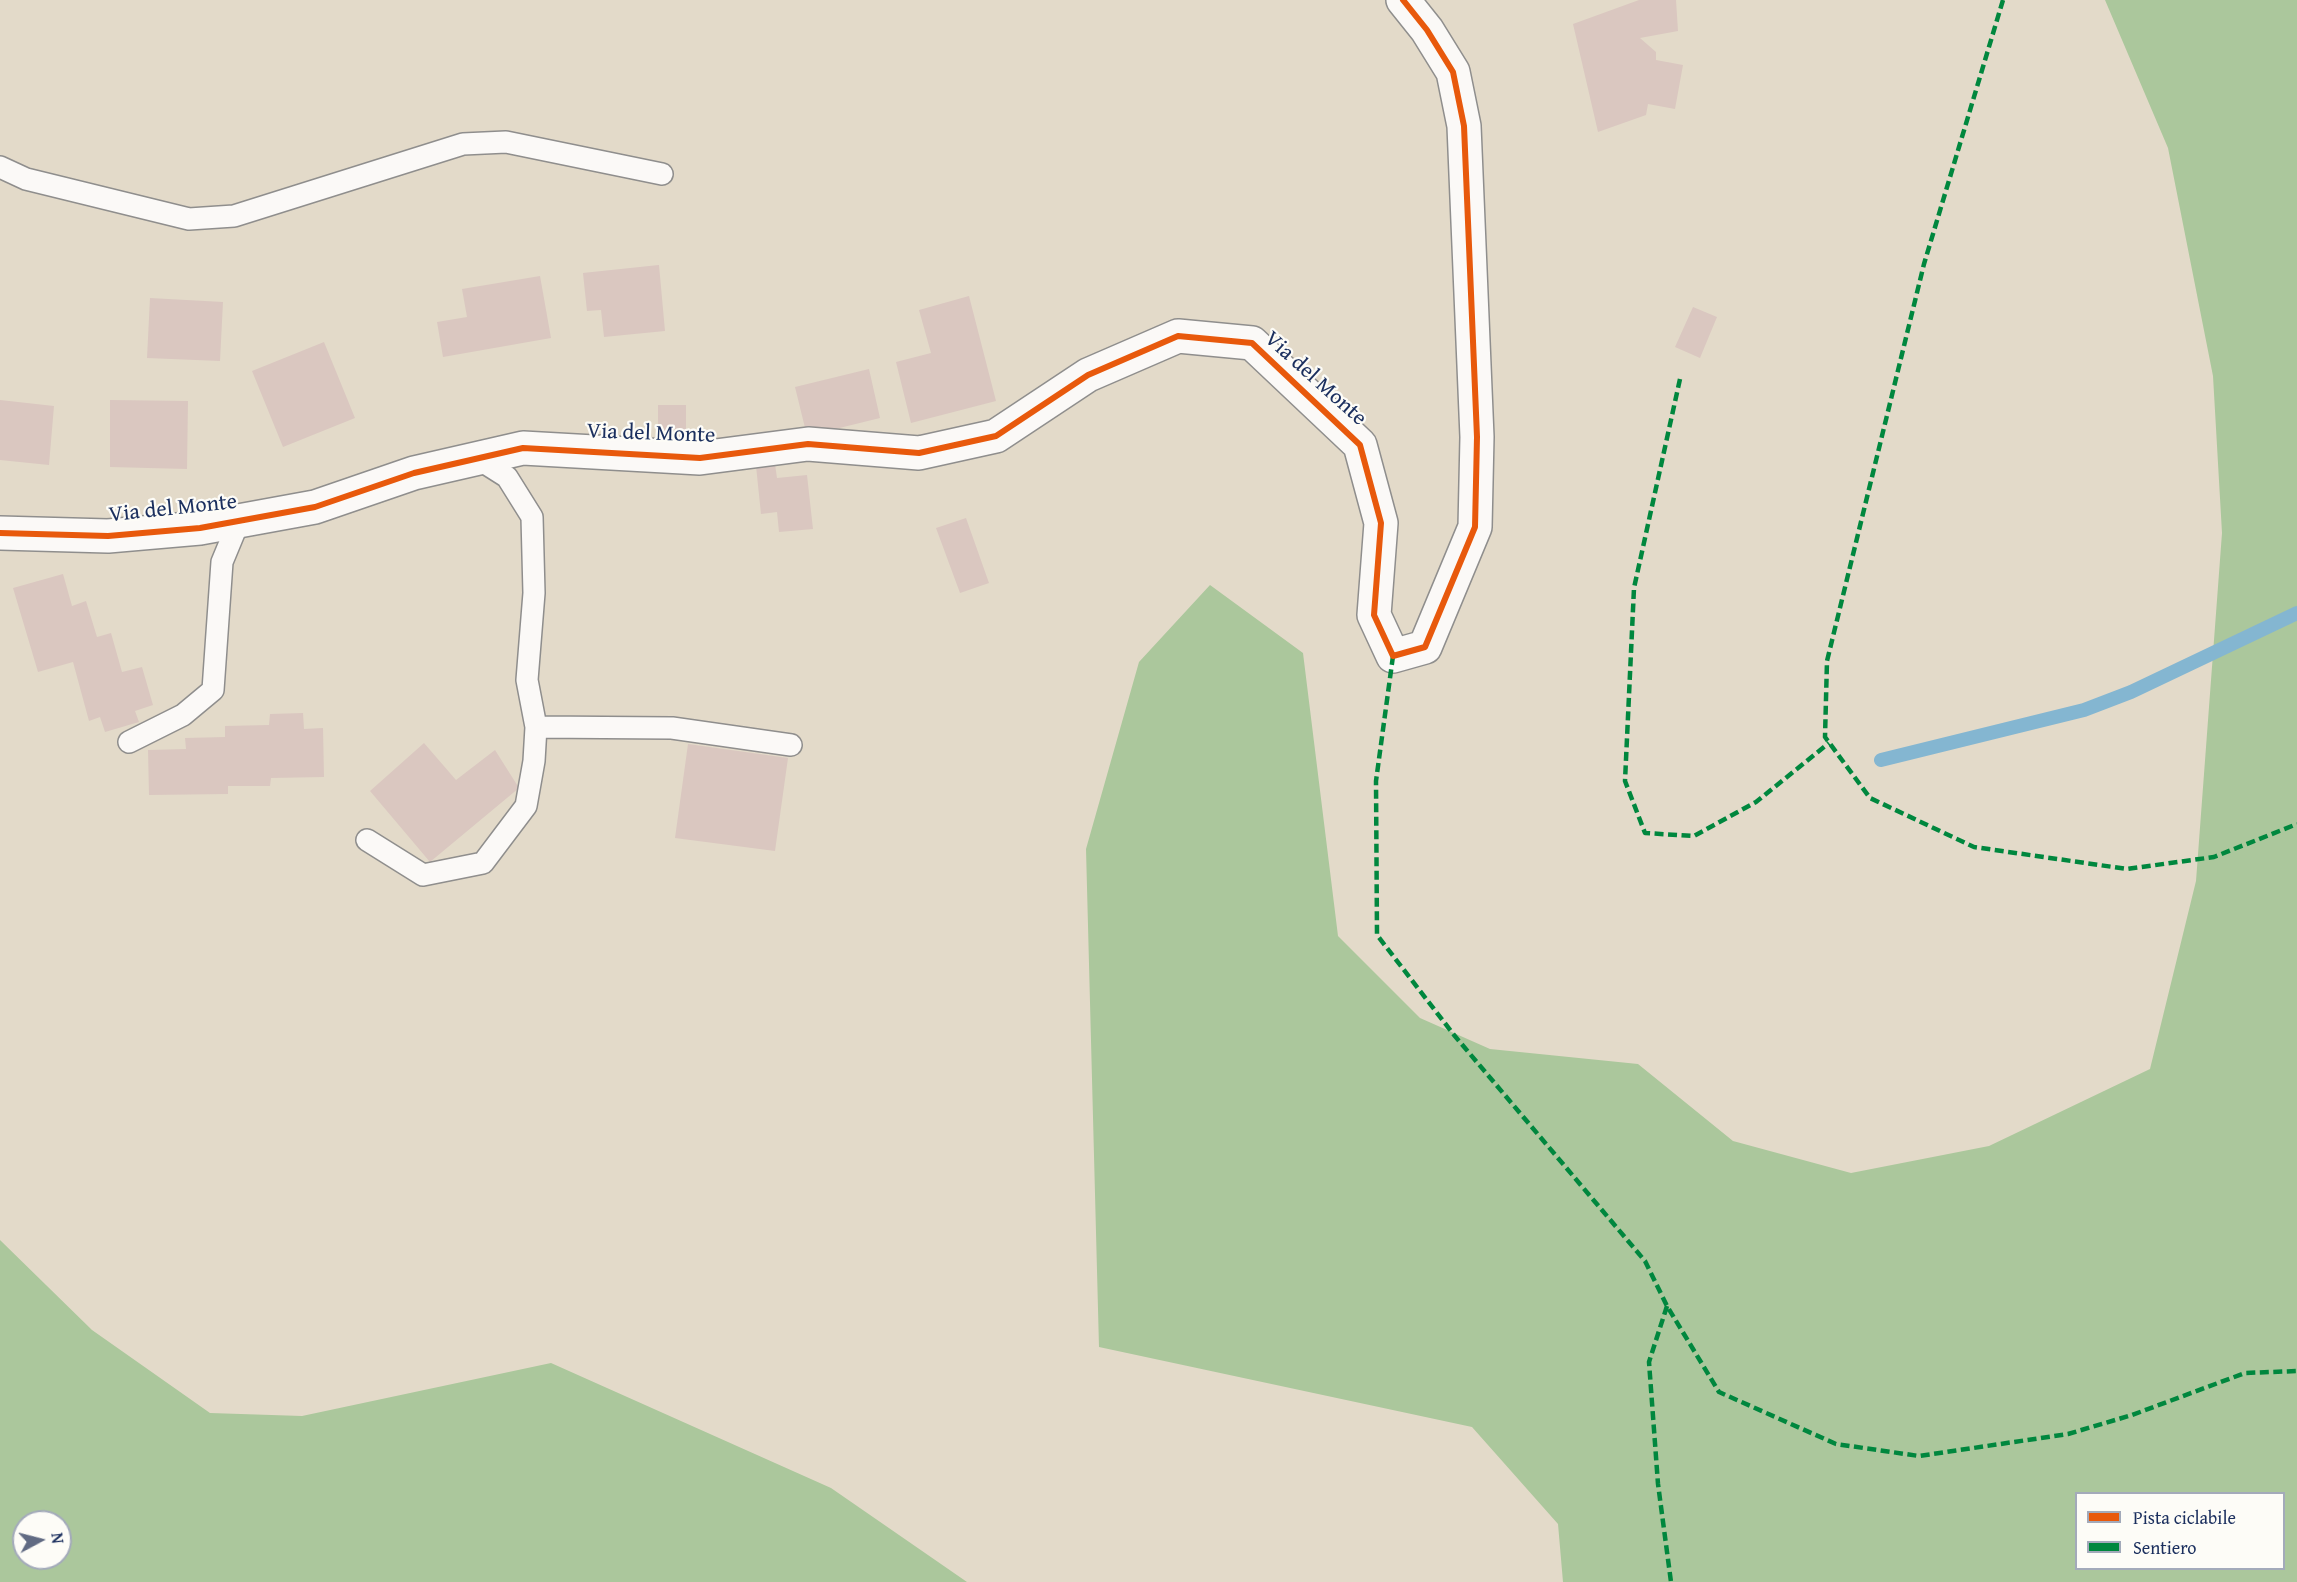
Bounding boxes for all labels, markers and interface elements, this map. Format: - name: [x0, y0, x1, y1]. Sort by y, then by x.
- street label: Via del Monte: [1258, 326, 1372, 432]
- street label: Via del Monte: [586, 419, 716, 449]
- street label: Via del Monte: [108, 489, 238, 529]
- legend: [2075, 1492, 2285, 1570]
- text: Pista ciclabile: [2133, 1504, 2236, 1531]
- north arrow: [12, 1510, 72, 1570]
- text: N: [45, 1531, 70, 1545]
- text: Sentiero: [2133, 1534, 2197, 1561]

